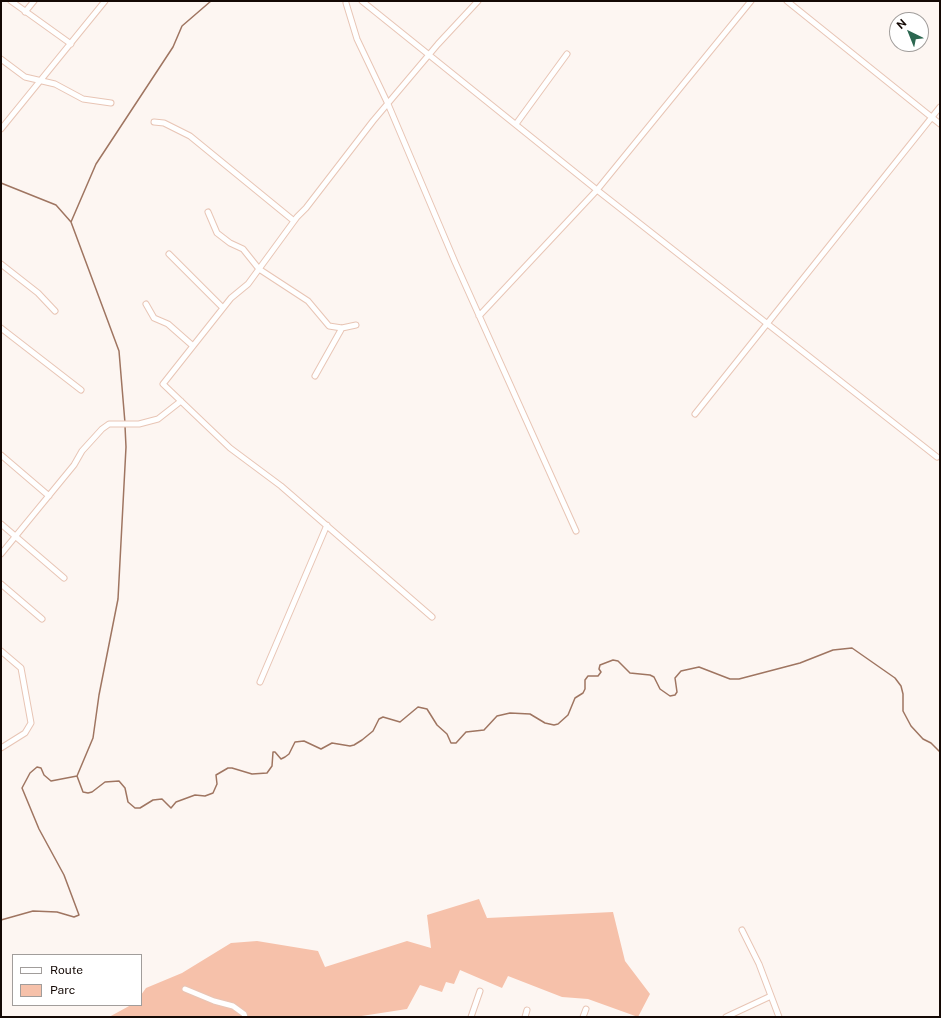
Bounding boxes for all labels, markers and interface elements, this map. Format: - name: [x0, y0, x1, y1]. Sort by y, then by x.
- north arrow: [889, 12, 929, 52]
- text: N: [894, 17, 909, 31]
- legend: [12, 954, 142, 1006]
- text: Route: [50, 963, 83, 977]
- text: Parc: [50, 983, 75, 997]

